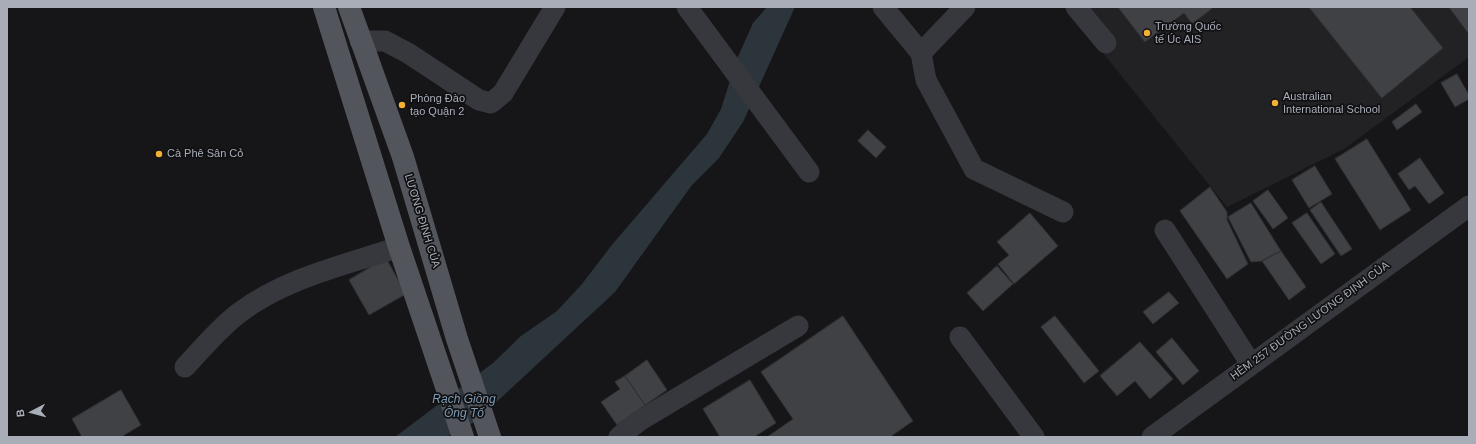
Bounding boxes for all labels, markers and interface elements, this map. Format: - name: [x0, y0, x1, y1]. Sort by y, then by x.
- place label: Trường Quốc tế Úc AIS: [1155, 20, 1221, 46]
- marker: Trường Quốc tế Úc AIS: [1142, 28, 1152, 38]
- place label: Australian International School: [1283, 90, 1380, 116]
- place label: Phòng Đào tạo Quận 2: [410, 92, 465, 118]
- marker: Australian International School: [1270, 98, 1280, 108]
- marker: Phòng Đào tạo Quận 2: [397, 100, 407, 110]
- place label: Cà Phê Sân Cỏ: [167, 147, 243, 161]
- marker: Cà Phê Sân Cỏ: [154, 149, 164, 159]
- street label: LƯƠNG ĐỊNH CỦA: [401, 172, 443, 270]
- street label: HẺM 257 ĐƯỜNG LƯƠNG ĐỊNH CỦA: [1228, 259, 1392, 383]
- north arrow: [12, 392, 52, 432]
- water label: Rạch Giồng Ông Tố: [432, 393, 496, 421]
- text: B: [14, 409, 26, 418]

